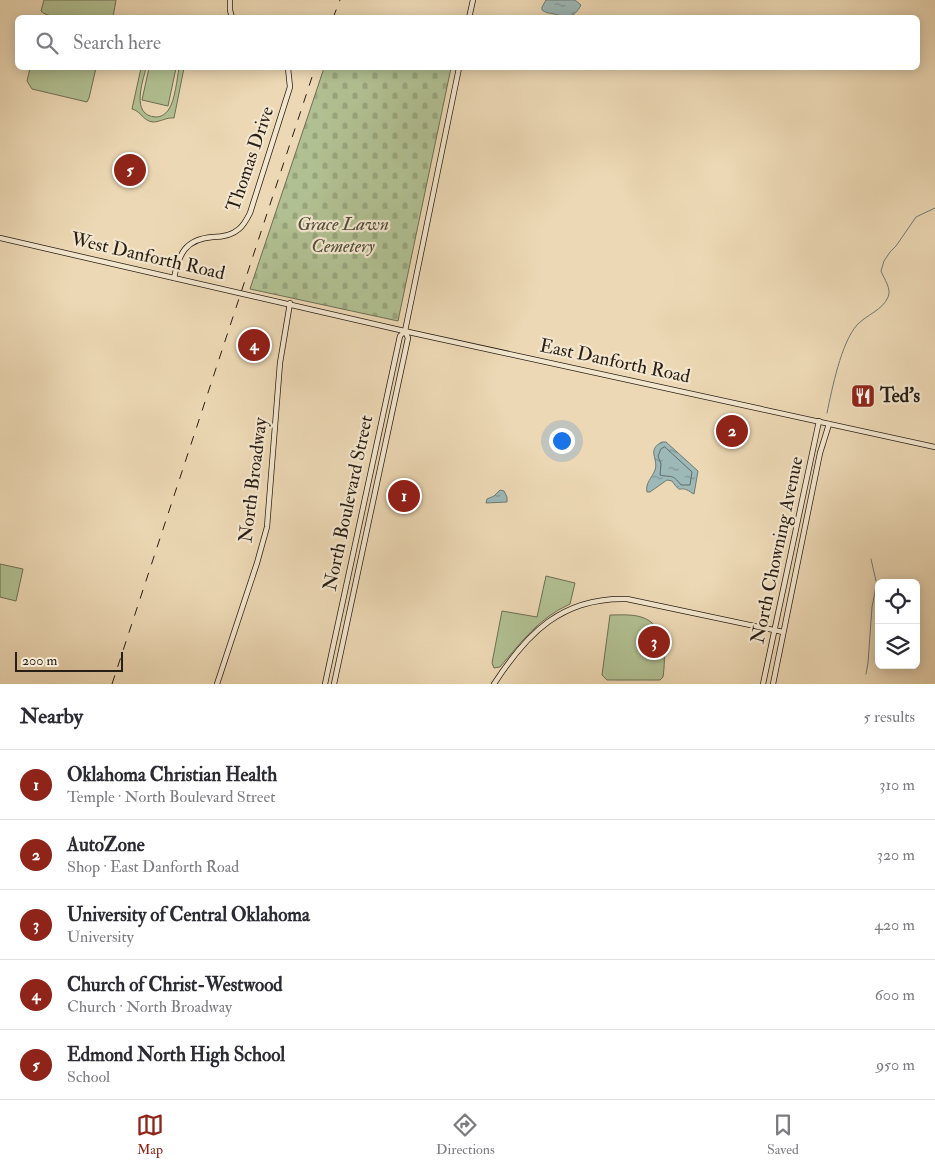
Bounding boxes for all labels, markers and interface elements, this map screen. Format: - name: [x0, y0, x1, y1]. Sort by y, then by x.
- search box: [15, 15, 920, 70]
- icon: search: [33, 29, 61, 57]
- text: Search here: [73, 31, 161, 55]
- street label: Thomas Drive: [221, 103, 279, 215]
- pin: 5: [114, 151, 146, 189]
- park label: Grace Lawn Cemetery: [297, 212, 389, 258]
- street label: West Danforth Road: [68, 226, 228, 286]
- pin: 4: [238, 326, 270, 364]
- street label: East Danforth Road: [538, 333, 693, 389]
- restaurant icon: Ted's: [850, 383, 876, 409]
- place label: Ted's: [879, 384, 921, 408]
- pin: 2: [716, 412, 748, 450]
- street label: North Boulevard Street: [318, 413, 378, 593]
- street label: North Broadway: [233, 415, 273, 544]
- your location: [549, 428, 575, 454]
- street label: North Chowning Avenue: [745, 454, 809, 646]
- pin: 1: [388, 477, 420, 515]
- map controls: [875, 579, 920, 669]
- button: locate: [875, 579, 920, 624]
- pin: 3: [638, 623, 670, 661]
- button: layers: [875, 624, 920, 669]
- scale bar: [15, 649, 122, 672]
- text: 200 m: [22, 652, 57, 669]
- text: Nearby: [20, 703, 83, 730]
- text: 5 results: [864, 707, 915, 727]
- text: Oklahoma Christian Health: [67, 763, 277, 787]
- text: 1: [33, 775, 39, 795]
- text: 310 m: [879, 775, 915, 795]
- text: Temple · North Boulevard Street: [67, 787, 275, 807]
- text: AutoZone: [67, 833, 145, 857]
- text: 2: [32, 845, 40, 865]
- text: 320 m: [877, 845, 915, 865]
- text: Shop · East Danforth Road: [67, 857, 239, 877]
- text: University of Central Oklahoma: [67, 903, 310, 927]
- text: 3: [33, 915, 39, 935]
- text: 420 m: [874, 915, 915, 935]
- text: University: [67, 927, 134, 947]
- text: Church of Christ-Westwood: [67, 973, 283, 997]
- text: 4: [32, 985, 40, 1005]
- text: 600 m: [875, 985, 915, 1005]
- text: Church · North Broadway: [67, 997, 232, 1017]
- text: Edmond North High School: [67, 1043, 285, 1067]
- text: 5: [32, 1055, 40, 1075]
- text: 950 m: [876, 1055, 915, 1075]
- text: School: [67, 1067, 110, 1087]
- tab: Map: [136, 1111, 164, 1158]
- tab: Directions: [436, 1111, 495, 1158]
- tab: Saved: [767, 1111, 799, 1158]

